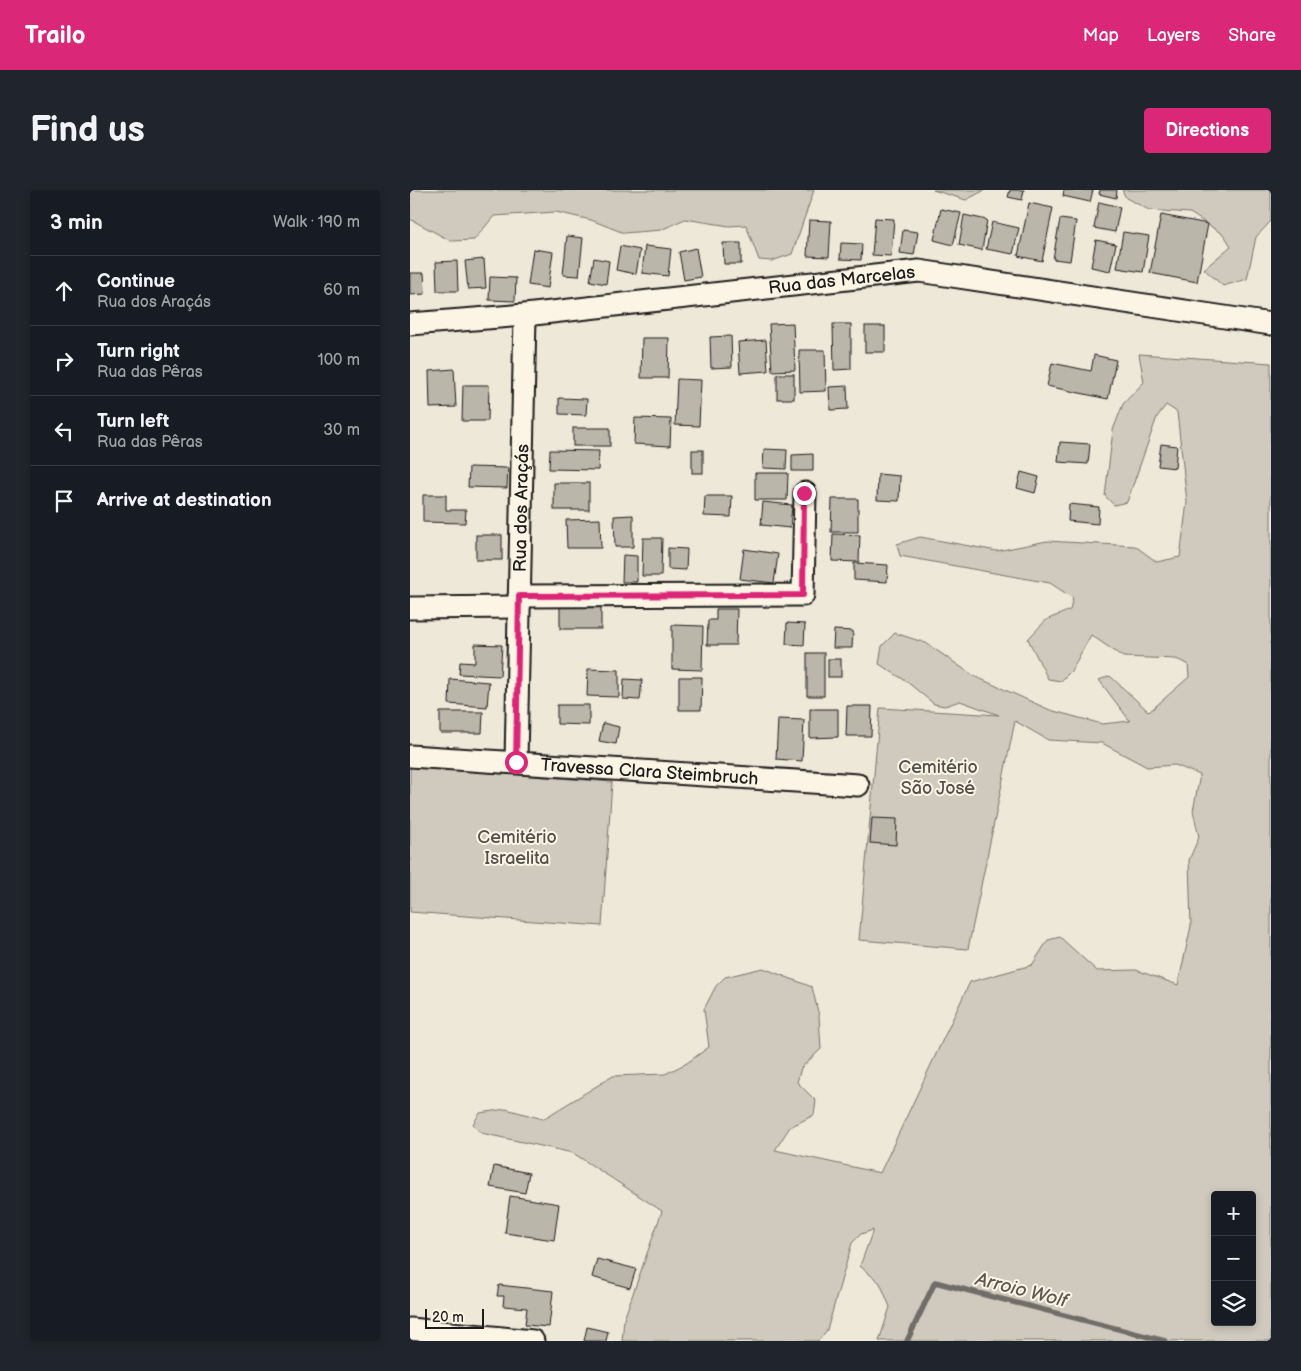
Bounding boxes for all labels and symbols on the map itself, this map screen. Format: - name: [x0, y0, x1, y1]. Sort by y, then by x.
- street label: Rua das Marcelas: [767, 262, 916, 299]
- street label: Rua dos Araçás: [510, 444, 533, 572]
- route end: [793, 482, 816, 505]
- route start: [505, 751, 528, 774]
- street label: Travessa Clara Steimbruch: [540, 754, 759, 790]
- park label: Cemitério São José: [898, 757, 978, 799]
- park label: Cemitério Israelita: [477, 827, 557, 869]
- water label: Arroio Wolf: [972, 1268, 1072, 1313]
- scale bar: [425, 1306, 484, 1329]

